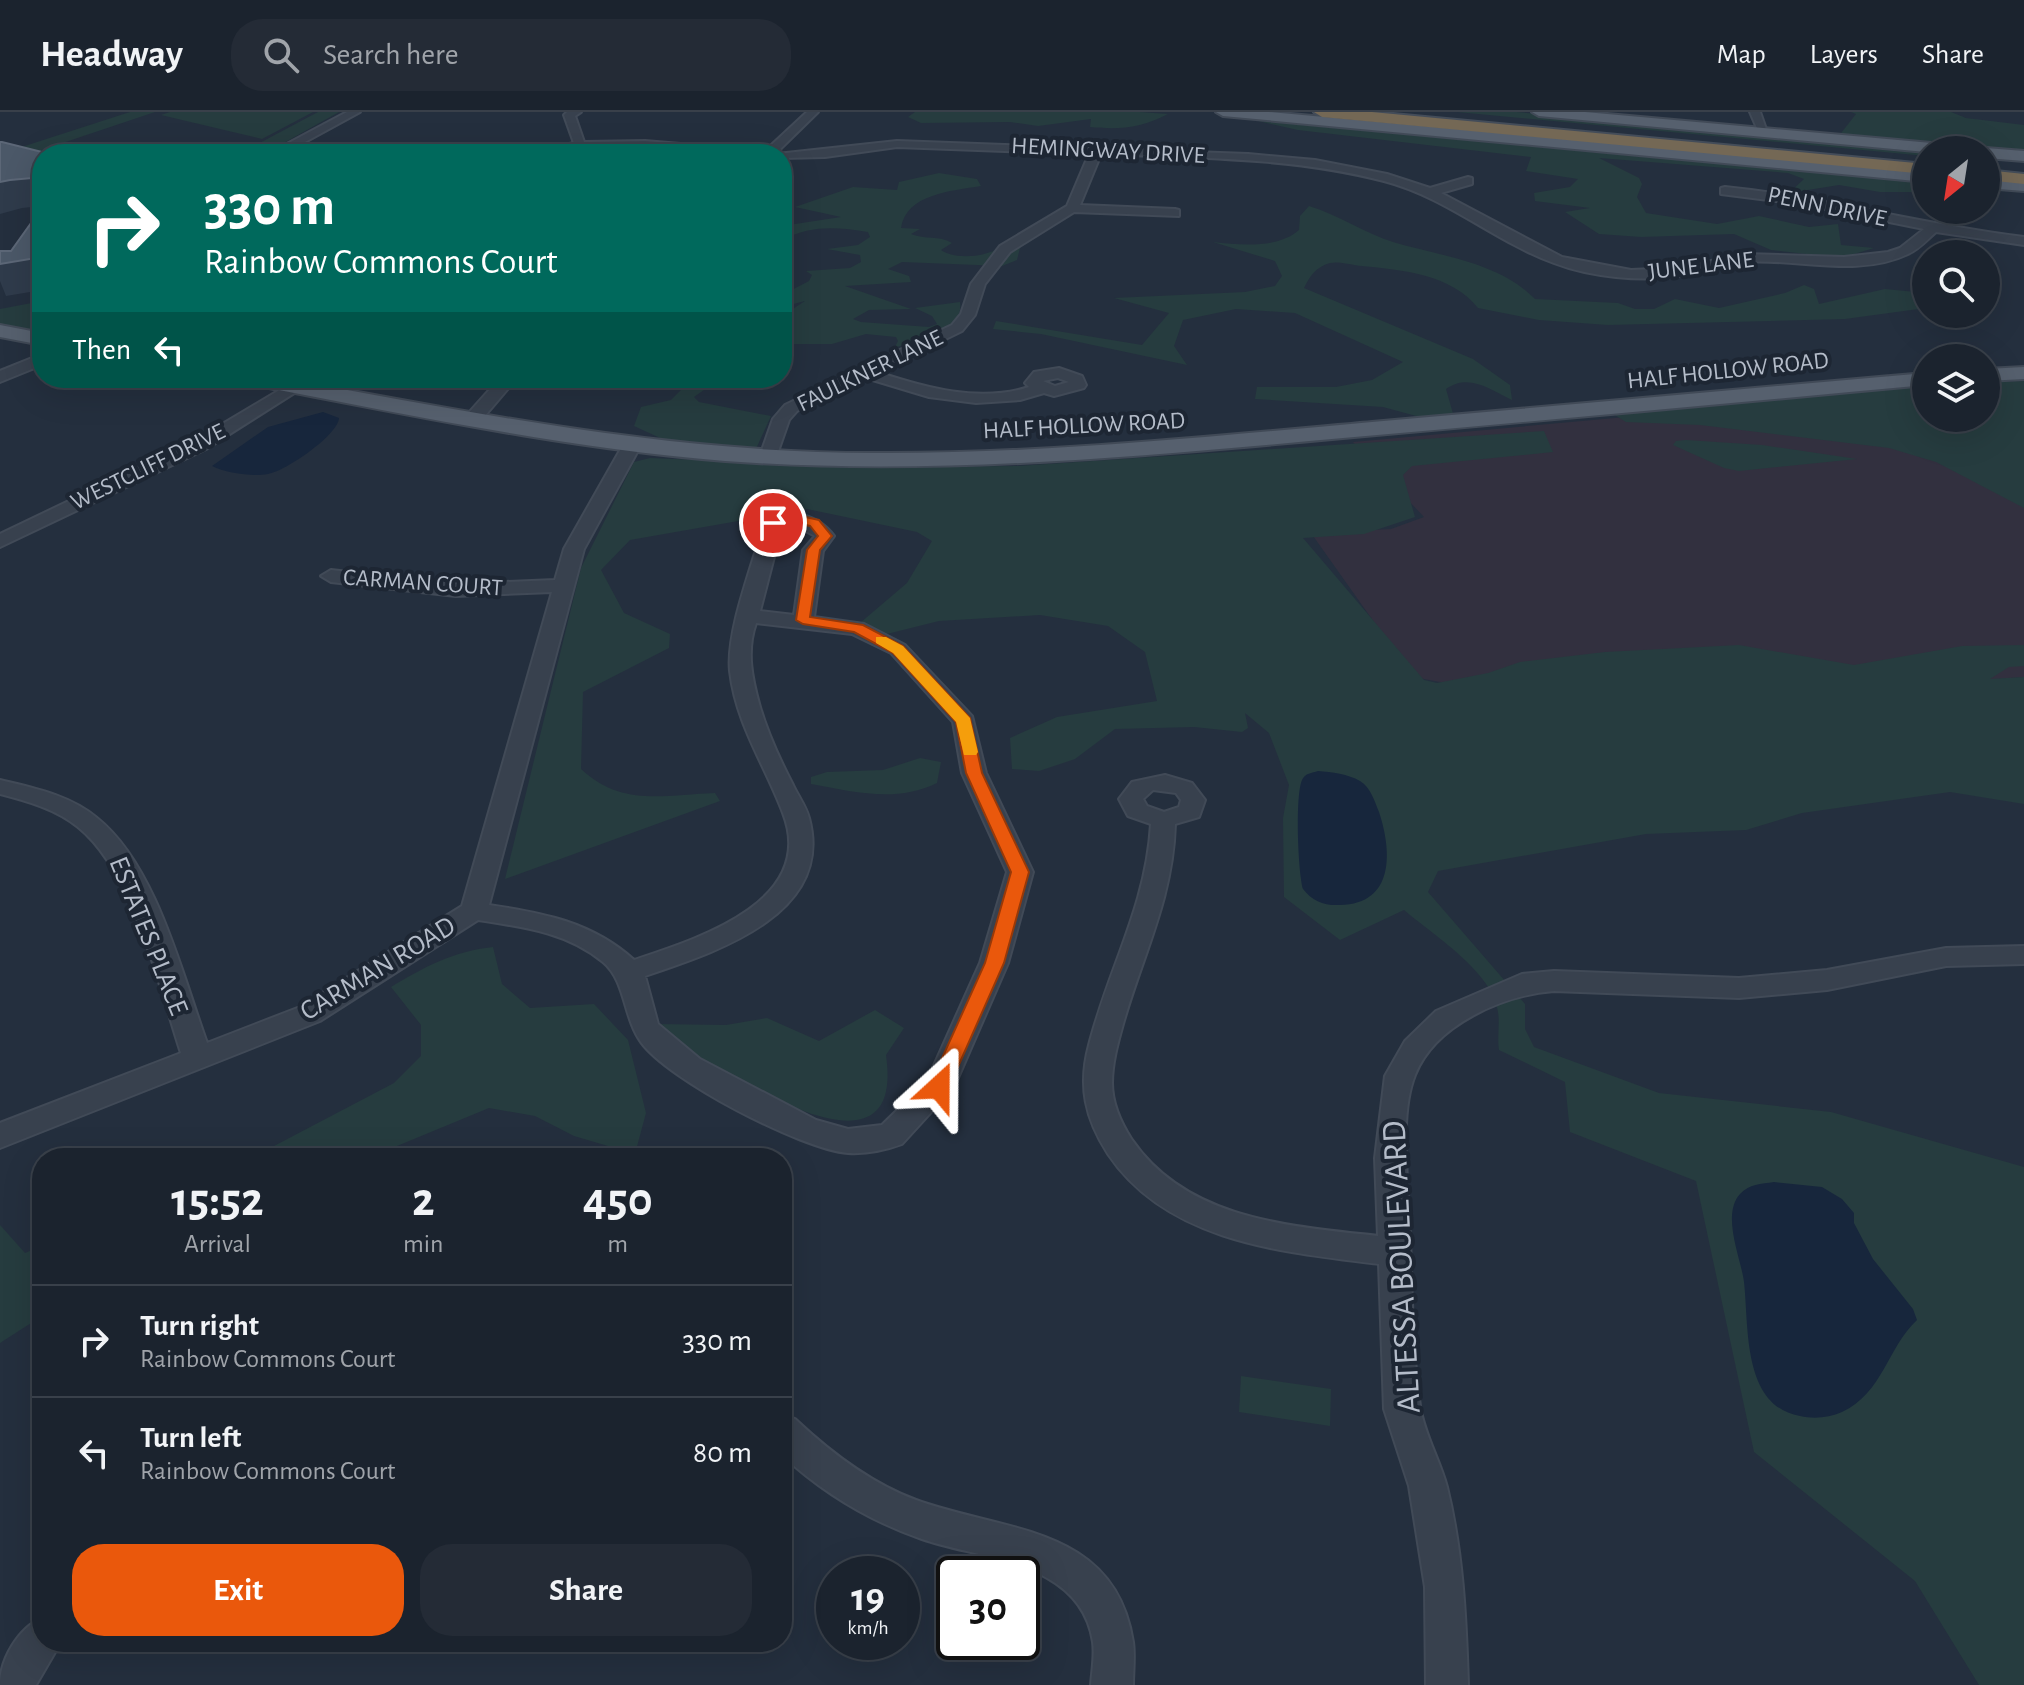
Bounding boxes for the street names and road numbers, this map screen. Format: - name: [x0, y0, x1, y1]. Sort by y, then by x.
- street label: HEMINGWAY DRIVE: [1011, 134, 1206, 168]
- street label: PENN DRIVE: [1765, 183, 1889, 231]
- street label: JUNE LANE: [1647, 248, 1756, 284]
- street label: FAULKNER LANE: [794, 325, 947, 417]
- street label: HALF HOLLOW ROAD: [1626, 348, 1830, 394]
- street label: HALF HOLLOW ROAD: [982, 409, 1186, 443]
- street label: WESTCLIFF DRIVE: [67, 419, 229, 515]
- street label: CARMAN COURT: [342, 565, 504, 601]
- street label: ESTATES PLACE: [104, 853, 192, 1019]
- street label: CARMAN ROAD: [296, 912, 460, 1026]
- street label: ALTESSA BOULEVARD: [1377, 1120, 1427, 1414]

